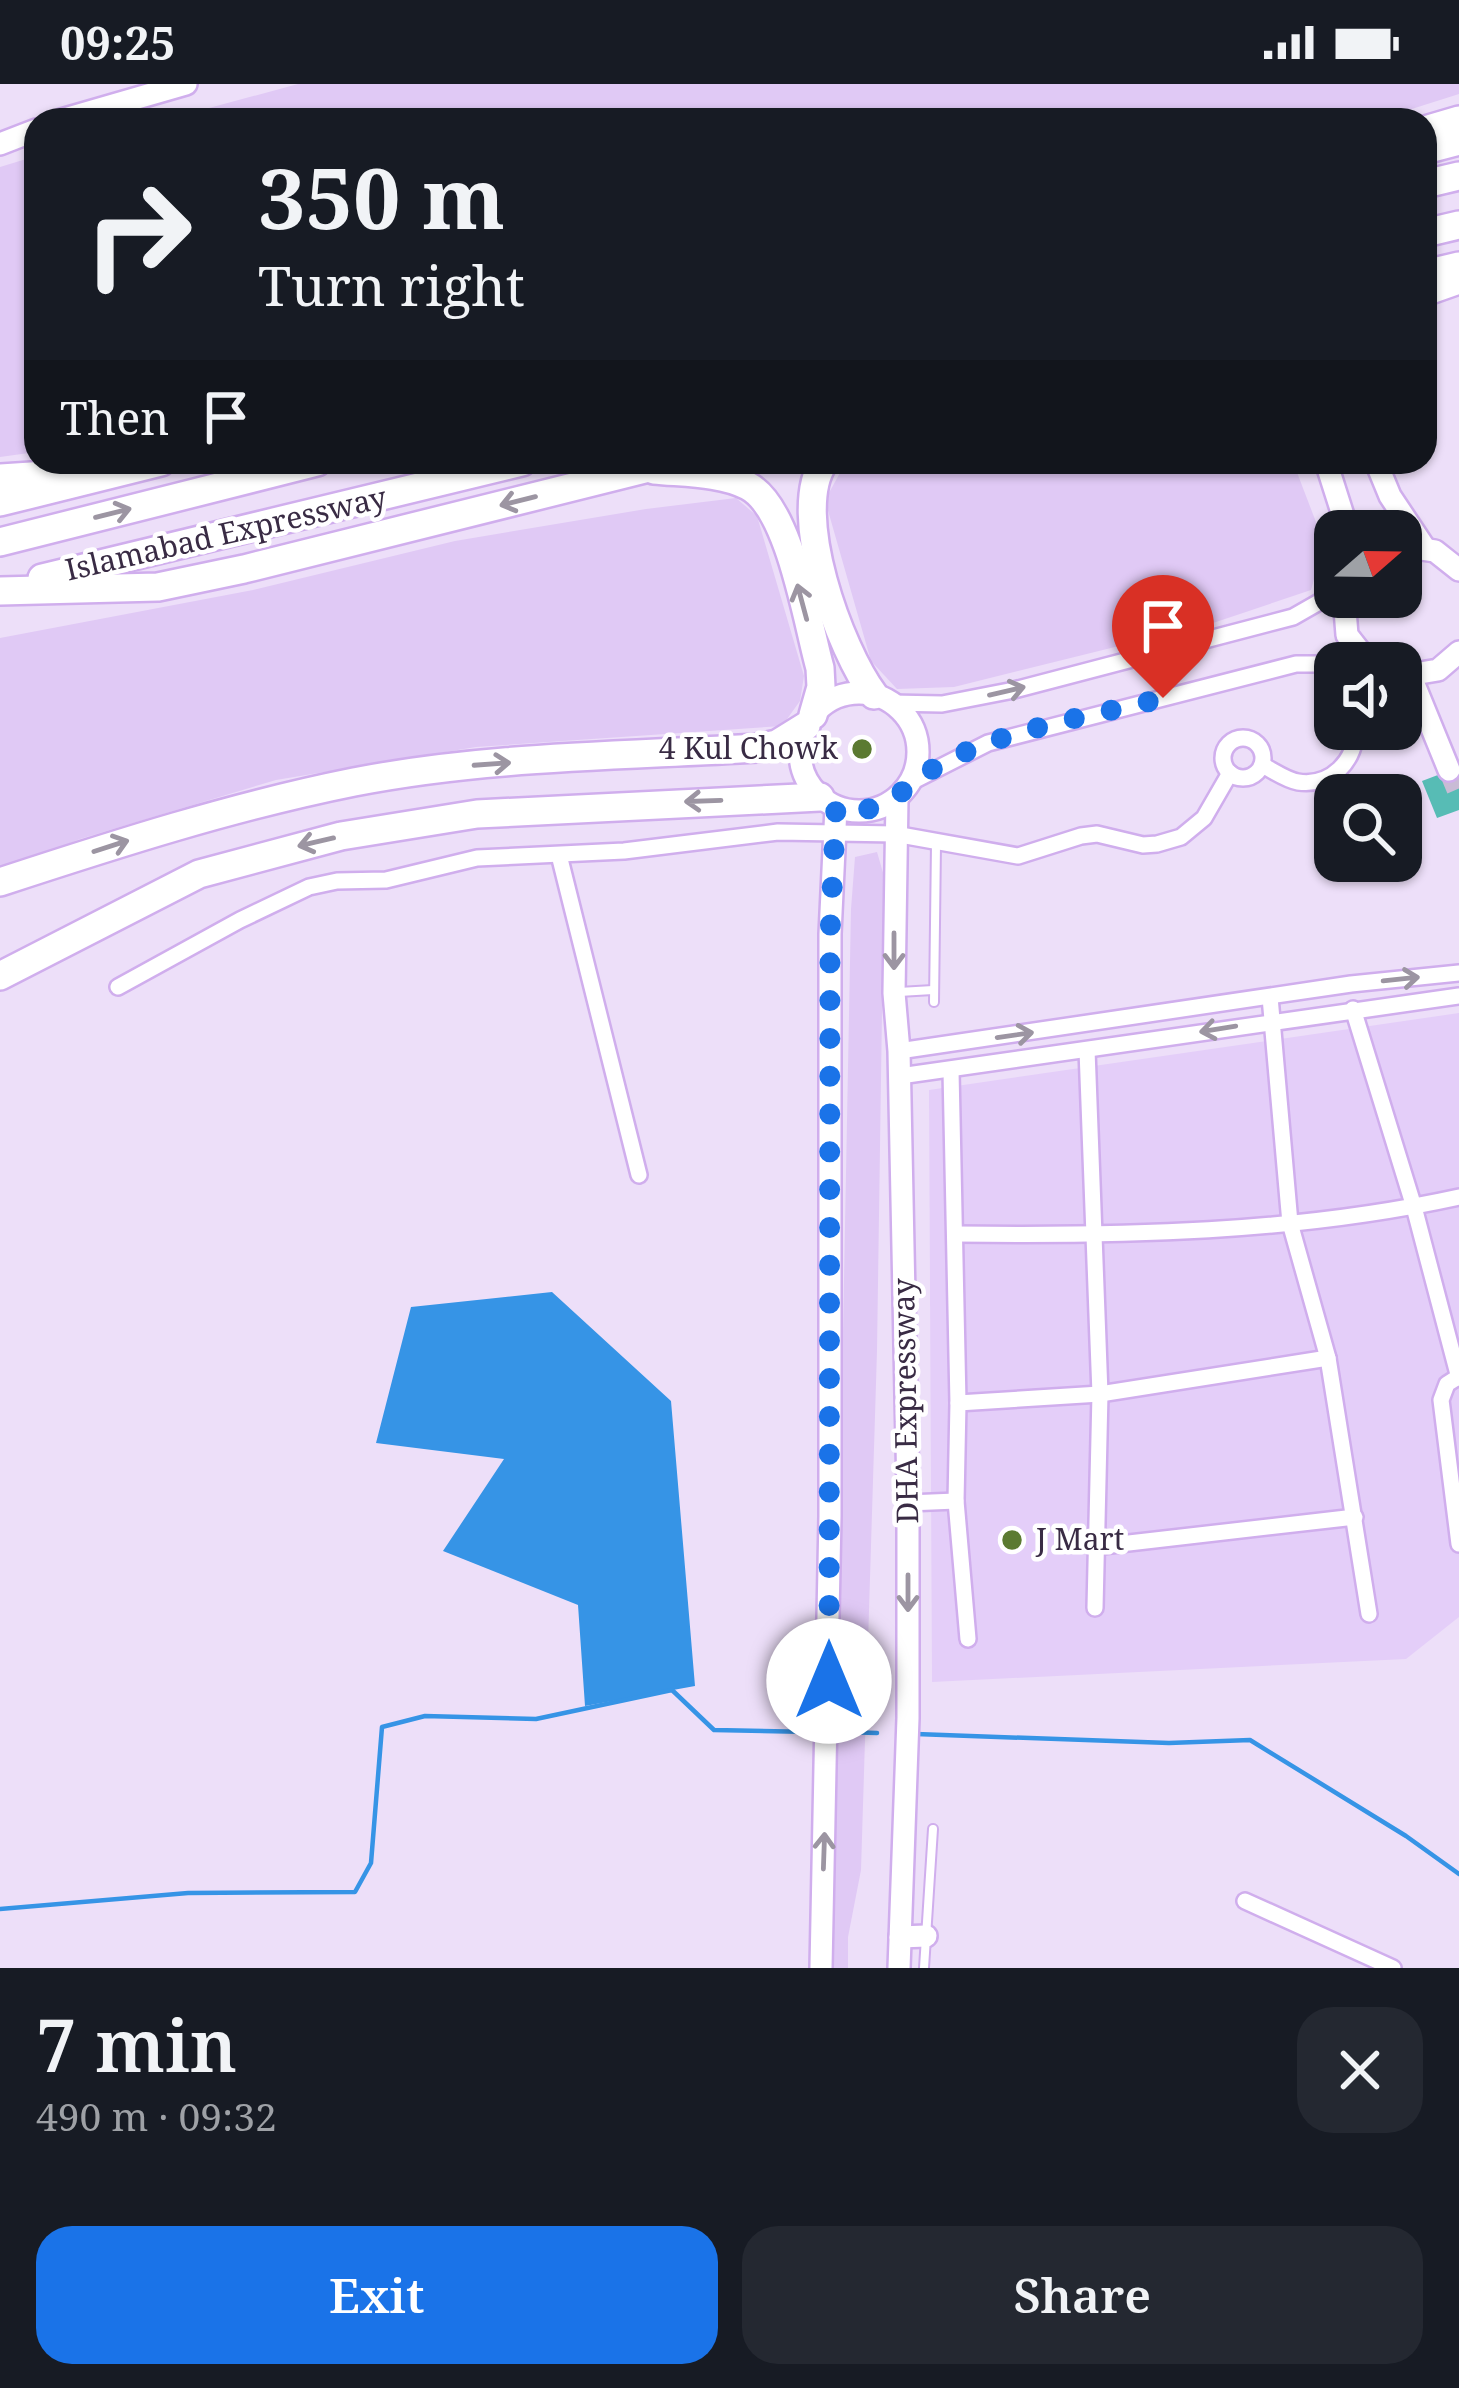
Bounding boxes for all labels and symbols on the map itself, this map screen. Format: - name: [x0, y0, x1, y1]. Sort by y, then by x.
- street label: Islamabad Expressway: [61, 476, 390, 589]
- one-way arrow: [500, 491, 538, 513]
- one-way arrow: [94, 501, 132, 523]
- north arrow: [1314, 510, 1422, 618]
- pin: [1112, 575, 1214, 698]
- one-way arrow: [789, 584, 811, 622]
- one-way arrow: [987, 679, 1025, 702]
- place label: 4 Kul Chowk: [659, 727, 838, 768]
- marker: 4 Kul Chowk: [849, 736, 875, 762]
- one-way arrow: [472, 753, 511, 776]
- one-way arrow: [684, 790, 723, 813]
- one-way arrow: [297, 831, 335, 854]
- one-way arrow: [91, 834, 129, 856]
- one-way arrow: [883, 931, 905, 970]
- one-way arrow: [1381, 967, 1420, 990]
- one-way arrow: [1200, 1019, 1239, 1042]
- one-way arrow: [995, 1023, 1034, 1046]
- street label: DHA Expressway: [882, 1278, 927, 1524]
- place label: J Mart: [1035, 1518, 1124, 1559]
- marker: J Mart: [999, 1527, 1025, 1553]
- one-way arrow: [897, 1573, 919, 1612]
- position arrow: [766, 1618, 892, 1744]
- one-way arrow: [812, 1832, 835, 1871]

